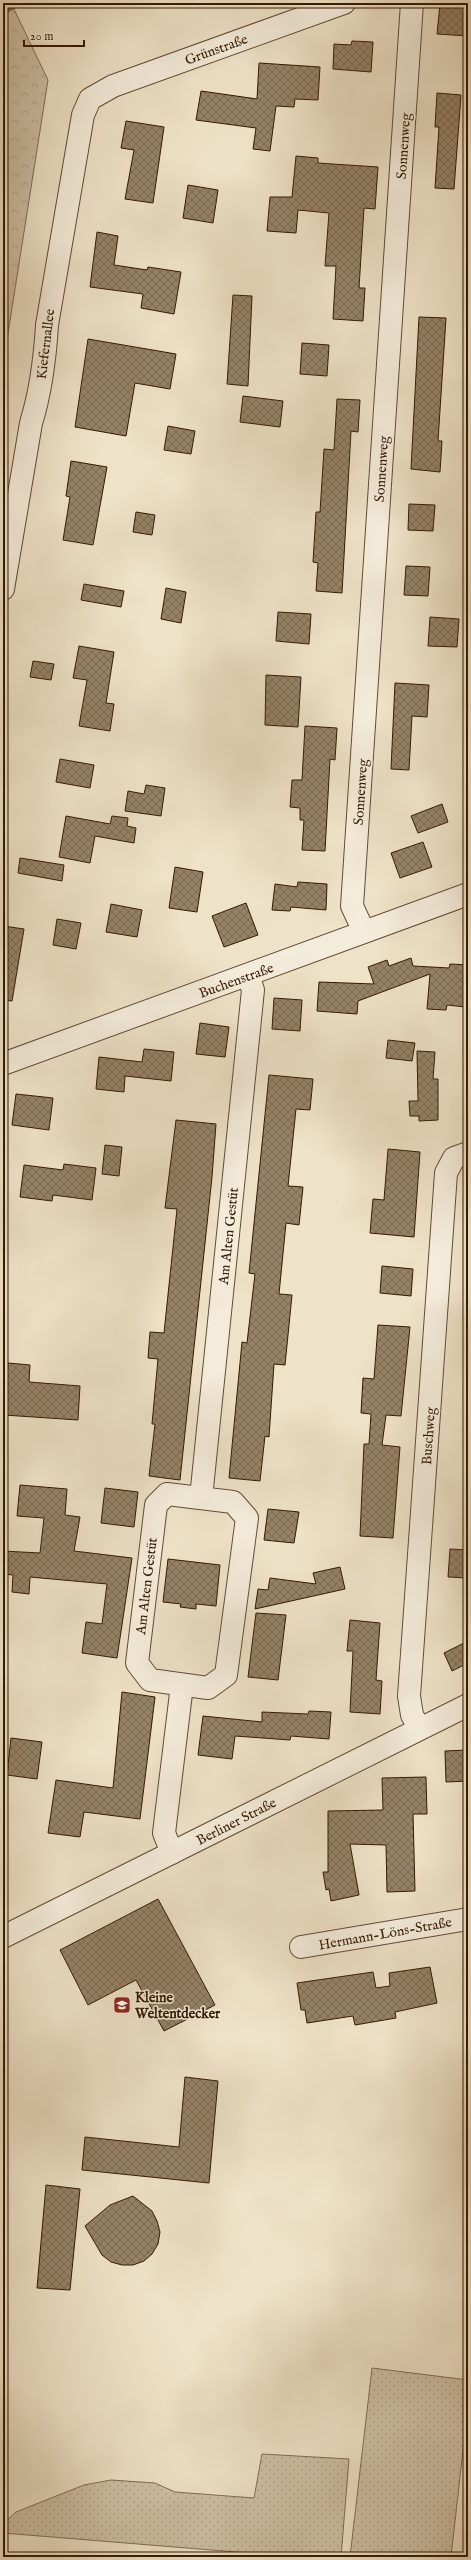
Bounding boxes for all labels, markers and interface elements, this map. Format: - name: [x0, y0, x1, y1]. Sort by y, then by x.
- scale bar: [24, 22, 84, 48]
- text: 20 m: [30, 29, 53, 44]
- street label: Grünstraße: [182, 30, 251, 70]
- street label: Sonnenweg: [393, 112, 415, 180]
- street label: Kiefernallee: [33, 307, 59, 380]
- street label: Sonnenweg: [371, 435, 393, 503]
- street label: Sonnenweg: [350, 758, 372, 826]
- street label: Buchenstraße: [196, 959, 277, 1003]
- street label: Am Alten Gestüt: [215, 1186, 243, 1287]
- street label: Buschweg: [418, 1406, 440, 1466]
- street label: Am Alten Gestüt: [132, 1536, 162, 1637]
- street label: Berliner Straße: [193, 1794, 280, 1850]
- street label: Hermann-Löns-Straße: [317, 1913, 454, 1955]
- place label: Kleine Weltentdecker: [134, 1989, 221, 2023]
- school or university icon: Kleine Weltentdecker: [112, 1995, 132, 2015]

